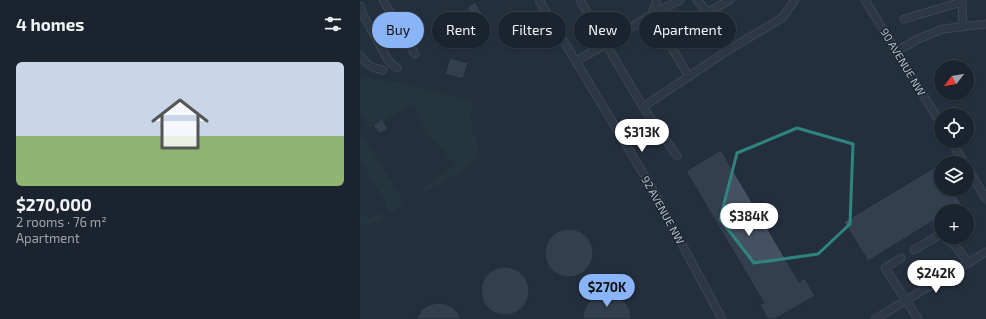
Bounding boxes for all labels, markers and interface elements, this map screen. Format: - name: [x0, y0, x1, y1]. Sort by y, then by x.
- chip: Buy: [372, 12, 424, 48]
- chip: Rent: [432, 12, 490, 48]
- chip: Filters: [498, 12, 566, 48]
- chip: New: [574, 12, 631, 48]
- chip: Apartment: [639, 12, 736, 48]
- icon: filters: [322, 13, 344, 35]
- text: 4 homes: [16, 14, 84, 34]
- street label: 90 AVENUE NW: [878, 26, 929, 98]
- north arrow: [934, 60, 974, 100]
- map controls: [934, 60, 974, 244]
- icon: home: [144, 88, 216, 160]
- button: locate: [934, 108, 974, 148]
- pin: $313K: [614, 119, 670, 153]
- text: $313K: [624, 124, 660, 140]
- button: layers: [934, 156, 974, 196]
- street label: 92 AVENUE NW: [639, 173, 688, 247]
- text: $270,000: [16, 194, 92, 214]
- pin: $384K: [721, 203, 777, 237]
- button: +: [934, 204, 974, 244]
- text: $384K: [729, 208, 769, 224]
- text: 2 rooms · 76 m²: [16, 214, 107, 230]
- text: Apartment: [16, 230, 80, 246]
- pin: $242K: [908, 260, 964, 294]
- text: $242K: [916, 265, 956, 281]
- pin: $270K: [579, 274, 635, 308]
- text: $270K: [588, 279, 626, 295]

